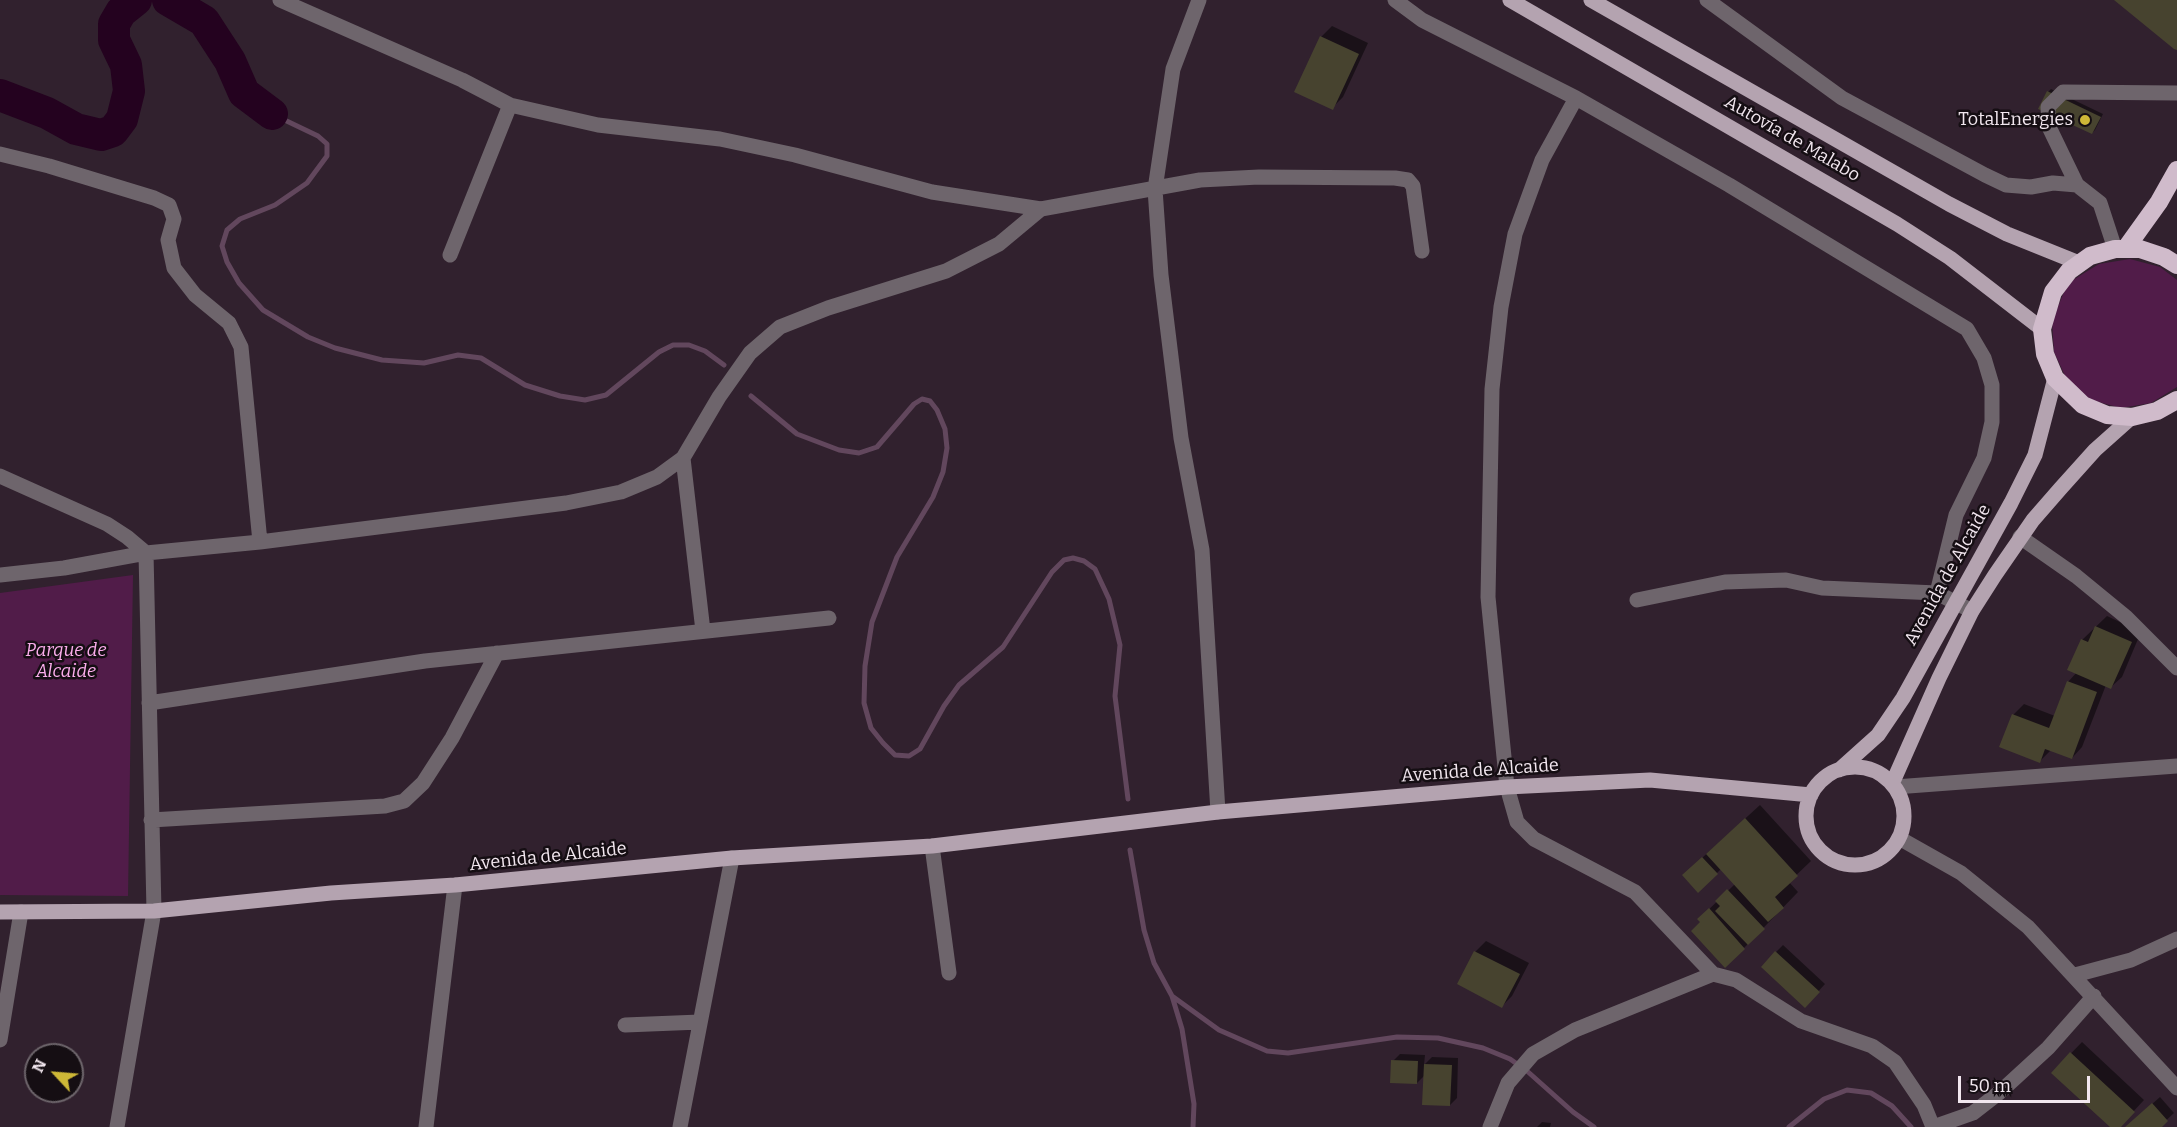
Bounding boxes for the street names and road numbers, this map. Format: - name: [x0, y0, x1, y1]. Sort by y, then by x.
- street label: Autovía de Malabo: [1720, 91, 1864, 187]
- street label: Avenida de Alcaide: [1900, 501, 1996, 649]
- street label: Avenida de Alcaide: [1400, 755, 1560, 787]
- street label: Avenida de Alcaide: [468, 838, 628, 876]

